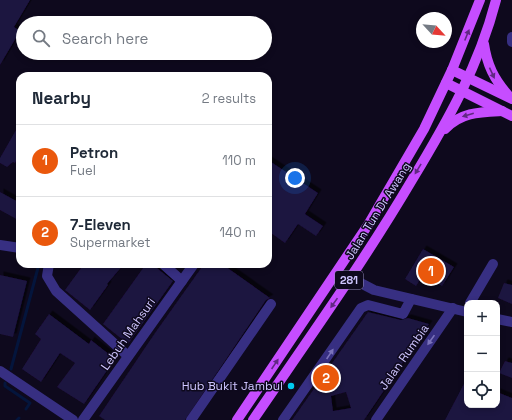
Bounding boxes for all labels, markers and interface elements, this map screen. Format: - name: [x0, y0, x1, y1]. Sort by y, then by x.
- north arrow: [416, 12, 452, 48]
- search box: [16, 16, 272, 60]
- icon: search: [30, 27, 52, 49]
- text: Search here: [62, 29, 148, 48]
- one-way arrow: [464, 29, 470, 41]
- one-way arrow: [489, 67, 495, 79]
- text: Nearby: [32, 87, 91, 109]
- text: 2 results: [202, 90, 256, 107]
- one-way arrow: [461, 112, 473, 118]
- text: Petron: [70, 143, 118, 162]
- text: 1: [42, 152, 48, 169]
- text: 110 m: [222, 152, 256, 169]
- street label: Jalan Tun Dr Awang: [342, 159, 414, 263]
- text: Fuel: [70, 162, 96, 179]
- one-way arrow: [415, 163, 422, 175]
- your location: [285, 168, 305, 188]
- text: 7-Eleven: [70, 215, 131, 234]
- text: 2: [41, 224, 49, 241]
- text: 140 m: [220, 224, 256, 241]
- text: Supermarket: [70, 234, 151, 251]
- pin: 1: [418, 256, 444, 286]
- road number: 281: [335, 271, 363, 289]
- street label: Lebuh Mahsuri: [97, 295, 159, 373]
- one-way arrow: [330, 297, 338, 308]
- map controls: [464, 300, 500, 408]
- button: +: [464, 300, 500, 336]
- street label: Jalan Rumbia: [375, 321, 433, 393]
- one-way arrow: [427, 335, 435, 346]
- button: −: [464, 336, 500, 372]
- one-way arrow: [326, 348, 334, 359]
- one-way arrow: [271, 359, 278, 370]
- pin: 2: [313, 363, 339, 393]
- button: locate: [464, 372, 500, 408]
- place label: Hub Bukit Jambul: [182, 378, 283, 394]
- marker: Hub Bukit Jambul: [286, 381, 296, 391]

